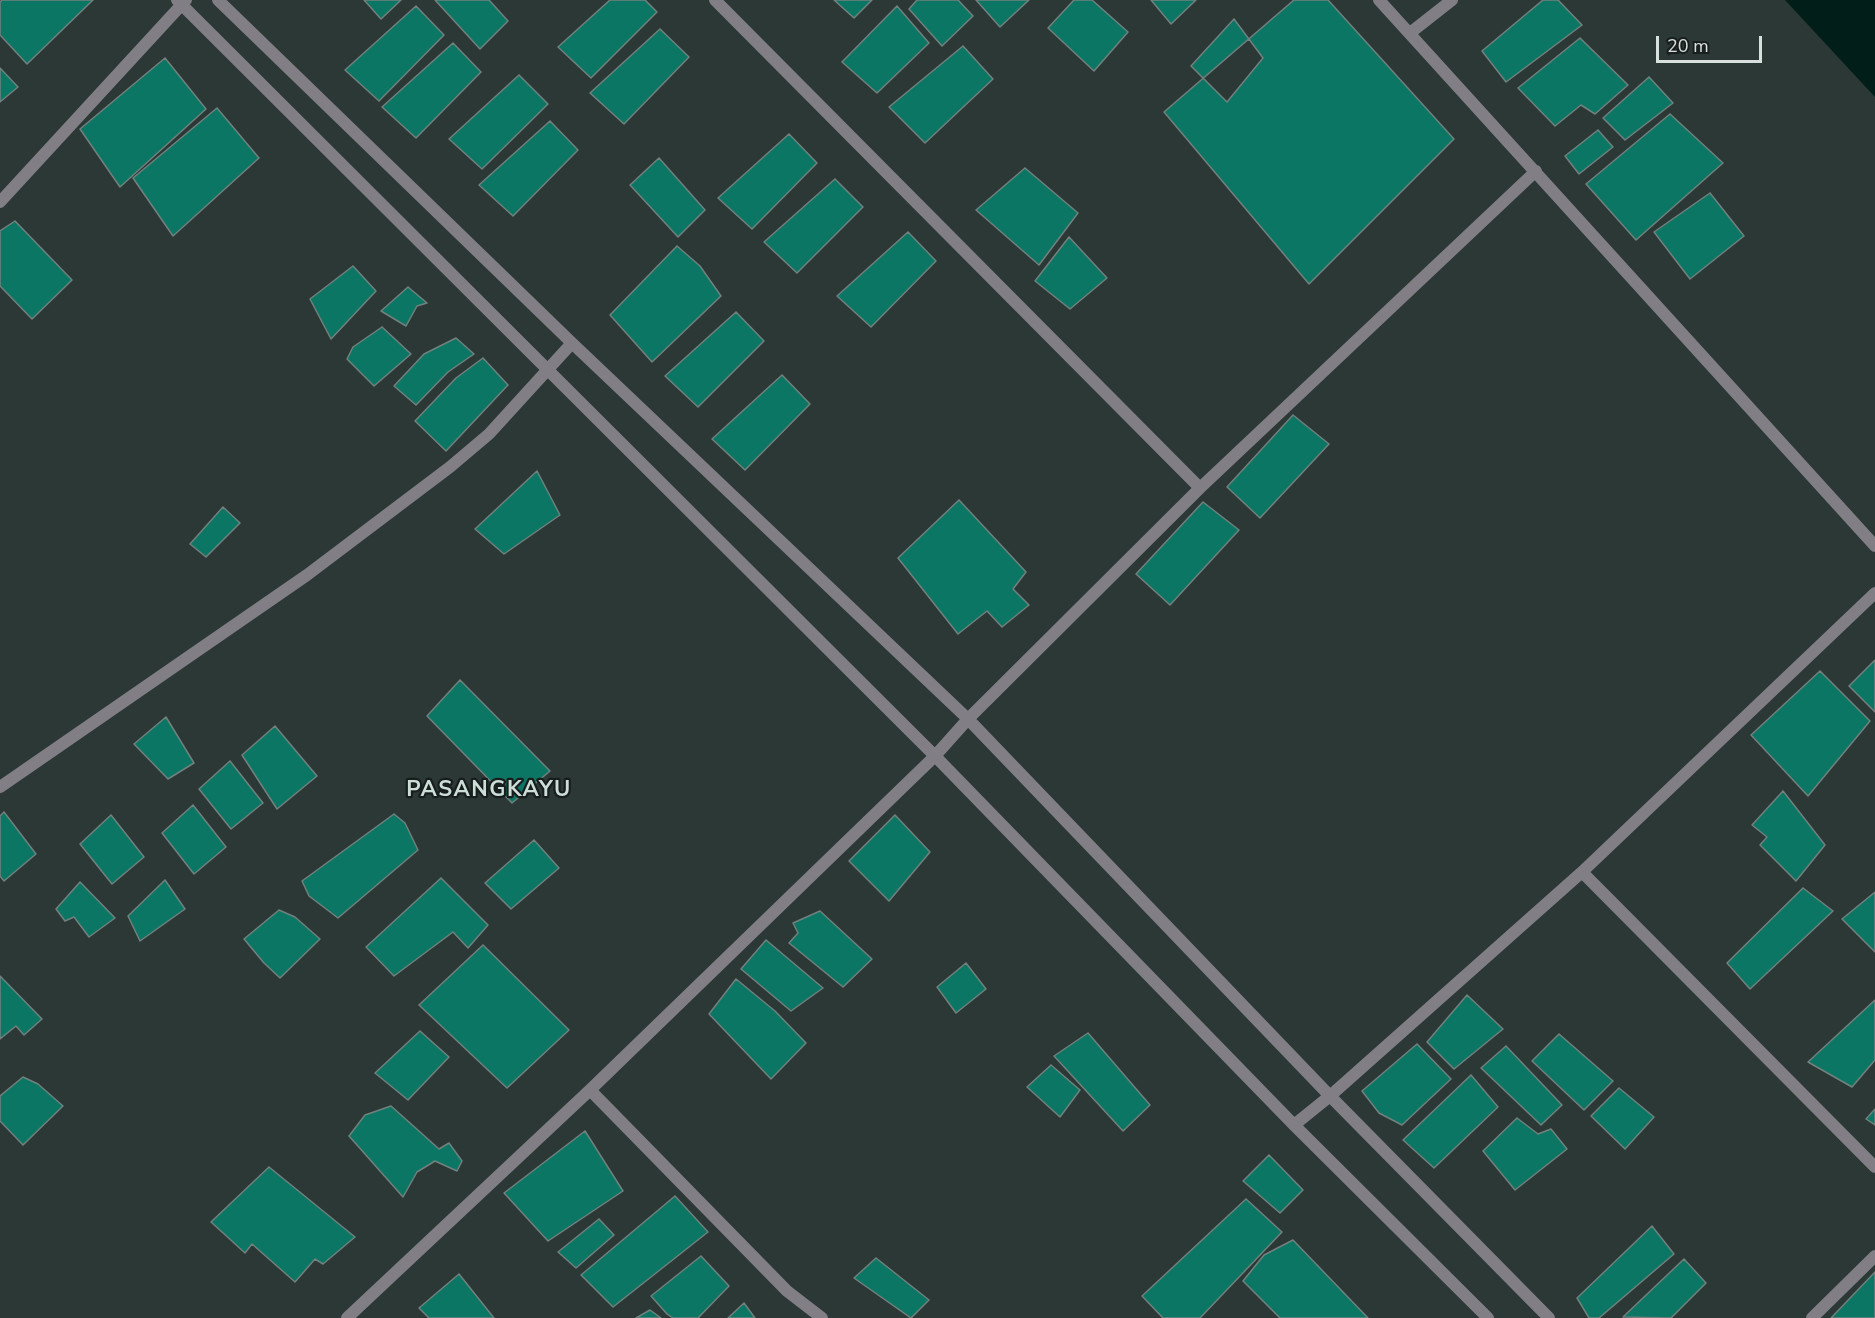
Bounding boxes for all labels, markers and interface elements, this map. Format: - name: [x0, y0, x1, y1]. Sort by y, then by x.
- scale bar: [1659, 24, 1766, 62]
- text: 20 m: [1667, 34, 1709, 58]
- district label: PASANGKAYU: [406, 778, 572, 804]

